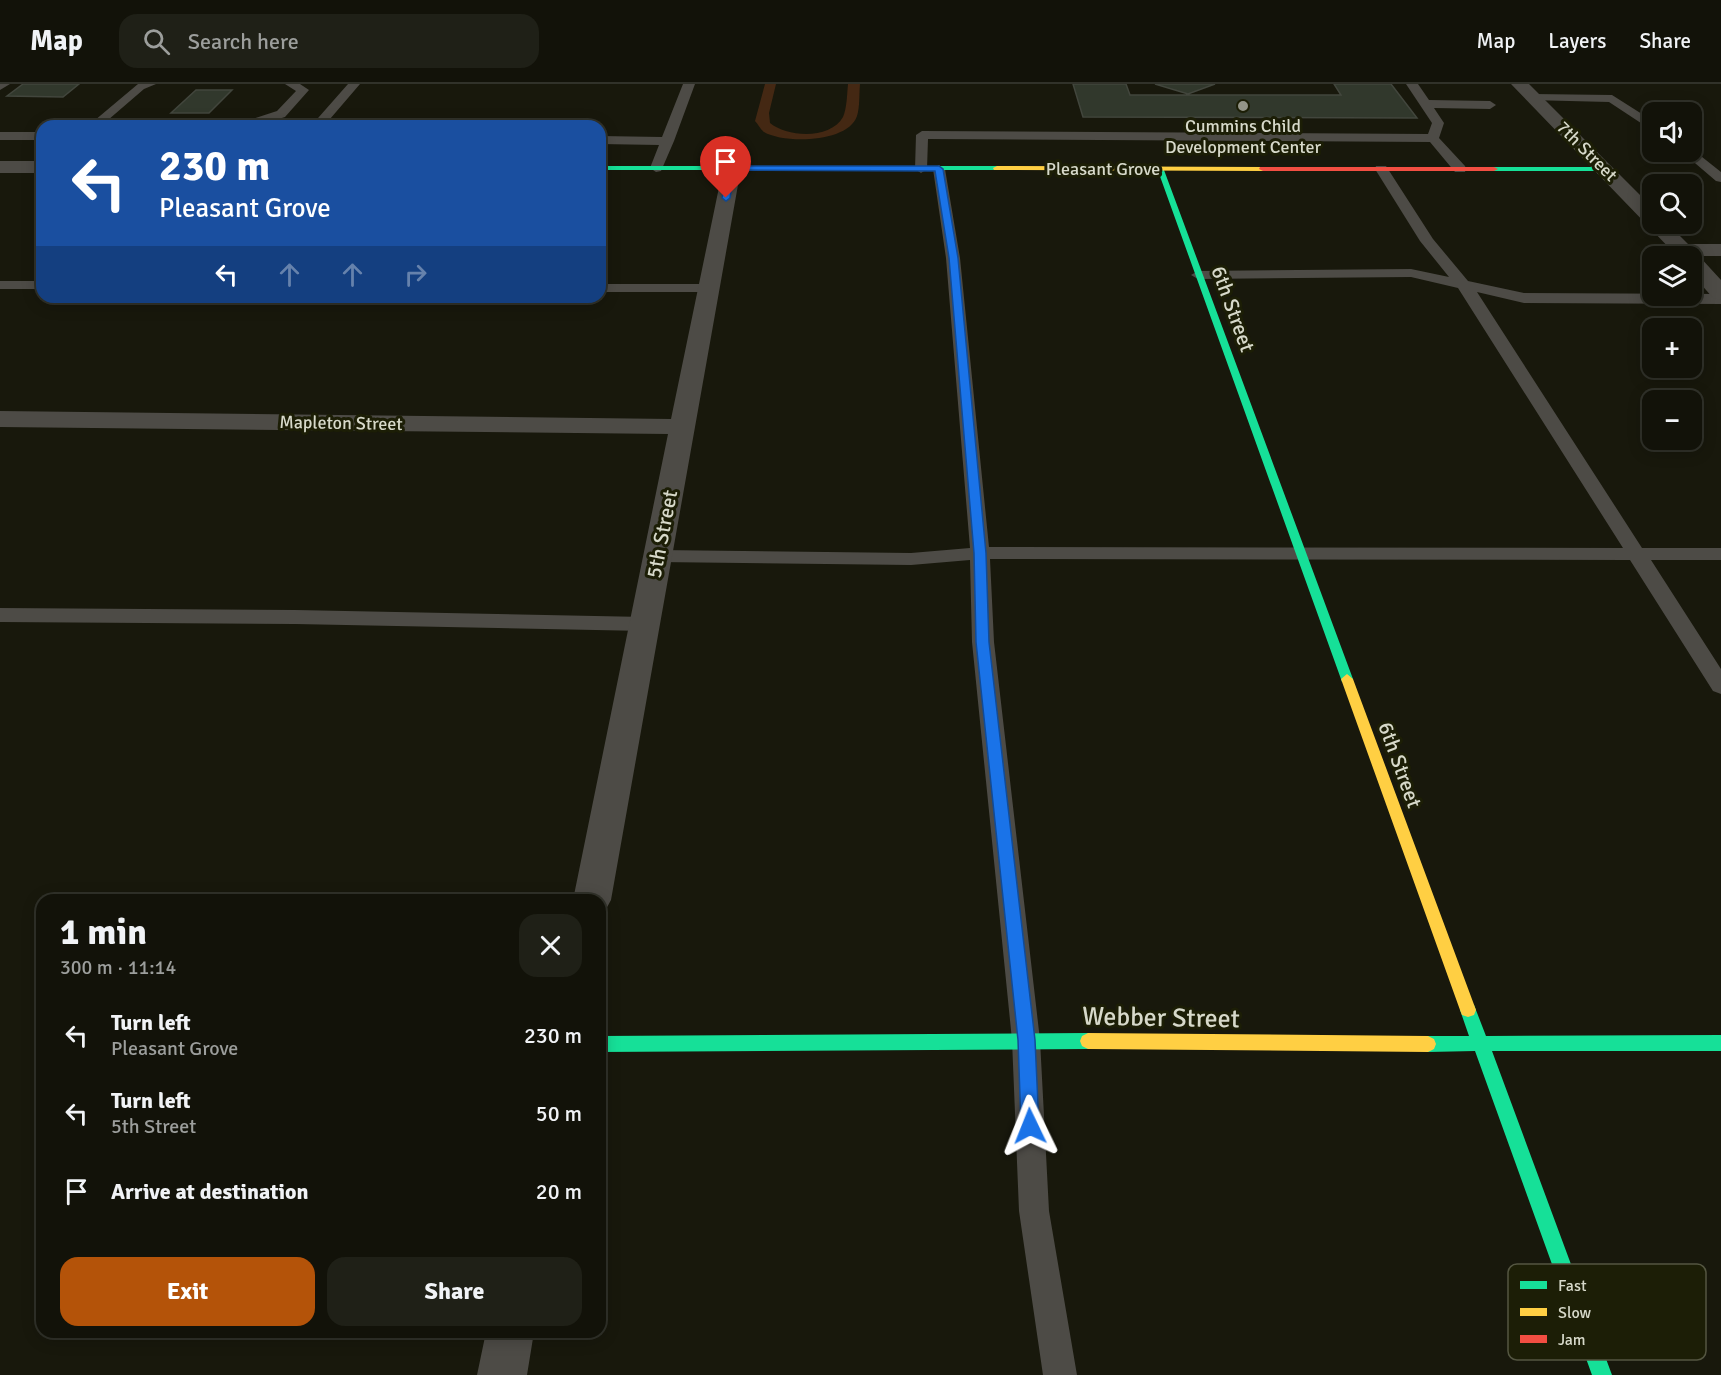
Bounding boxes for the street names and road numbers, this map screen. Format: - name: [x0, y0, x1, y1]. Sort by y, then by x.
- street label: 7th Street: [1552, 116, 1622, 186]
- street label: Pleasant Grove: [1046, 158, 1160, 180]
- street label: 6th Street: [1205, 263, 1261, 355]
- street label: Mapleton Street: [279, 411, 403, 435]
- street label: 5th Street: [641, 488, 683, 580]
- street label: 6th Street: [1372, 719, 1428, 811]
- street label: Webber Street: [1082, 1001, 1240, 1035]

